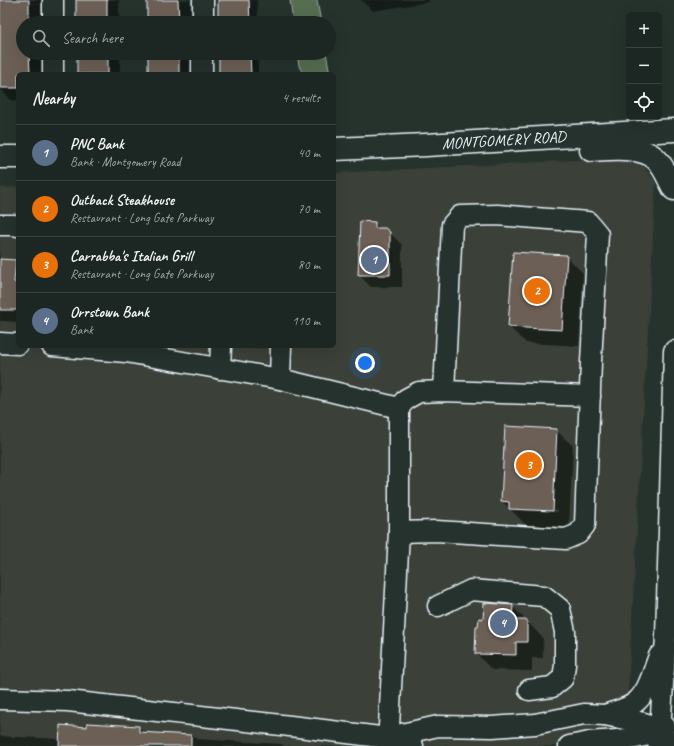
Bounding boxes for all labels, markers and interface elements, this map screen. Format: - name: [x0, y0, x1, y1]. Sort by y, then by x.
- map controls: [626, 12, 662, 120]
- button: +: [626, 12, 662, 48]
- search box: [16, 16, 336, 60]
- icon: search: [30, 27, 52, 49]
- text: Search here: [62, 29, 123, 48]
- button: −: [626, 48, 662, 84]
- button: locate: [626, 84, 662, 120]
- text: Nearby: [32, 88, 75, 109]
- text: 4 results: [282, 90, 320, 106]
- street label: MONTGOMERY ROAD: [441, 126, 568, 154]
- text: PNC Bank: [70, 135, 124, 154]
- text: 1: [42, 145, 48, 161]
- text: 40 m: [298, 145, 320, 161]
- text: Bank · Montgomery Road: [70, 154, 181, 170]
- text: Outback Steakhouse: [70, 191, 174, 210]
- text: 2: [42, 201, 48, 217]
- text: 70 m: [298, 201, 320, 217]
- text: Restaurant · Long Gate Parkway: [70, 210, 213, 226]
- pin: 1: [361, 245, 387, 275]
- text: Carrabba's Italian Grill: [70, 247, 192, 266]
- text: 3: [42, 257, 48, 273]
- text: 80 m: [298, 257, 320, 273]
- text: Restaurant · Long Gate Parkway: [70, 266, 213, 282]
- pin: 2: [524, 276, 550, 306]
- text: Orrstown Bank: [70, 303, 149, 322]
- text: 4: [42, 313, 48, 329]
- text: 110 m: [292, 313, 320, 329]
- text: Bank: [70, 322, 93, 338]
- your location: [355, 353, 375, 373]
- pin: 3: [516, 450, 542, 480]
- pin: 4: [490, 608, 516, 638]

